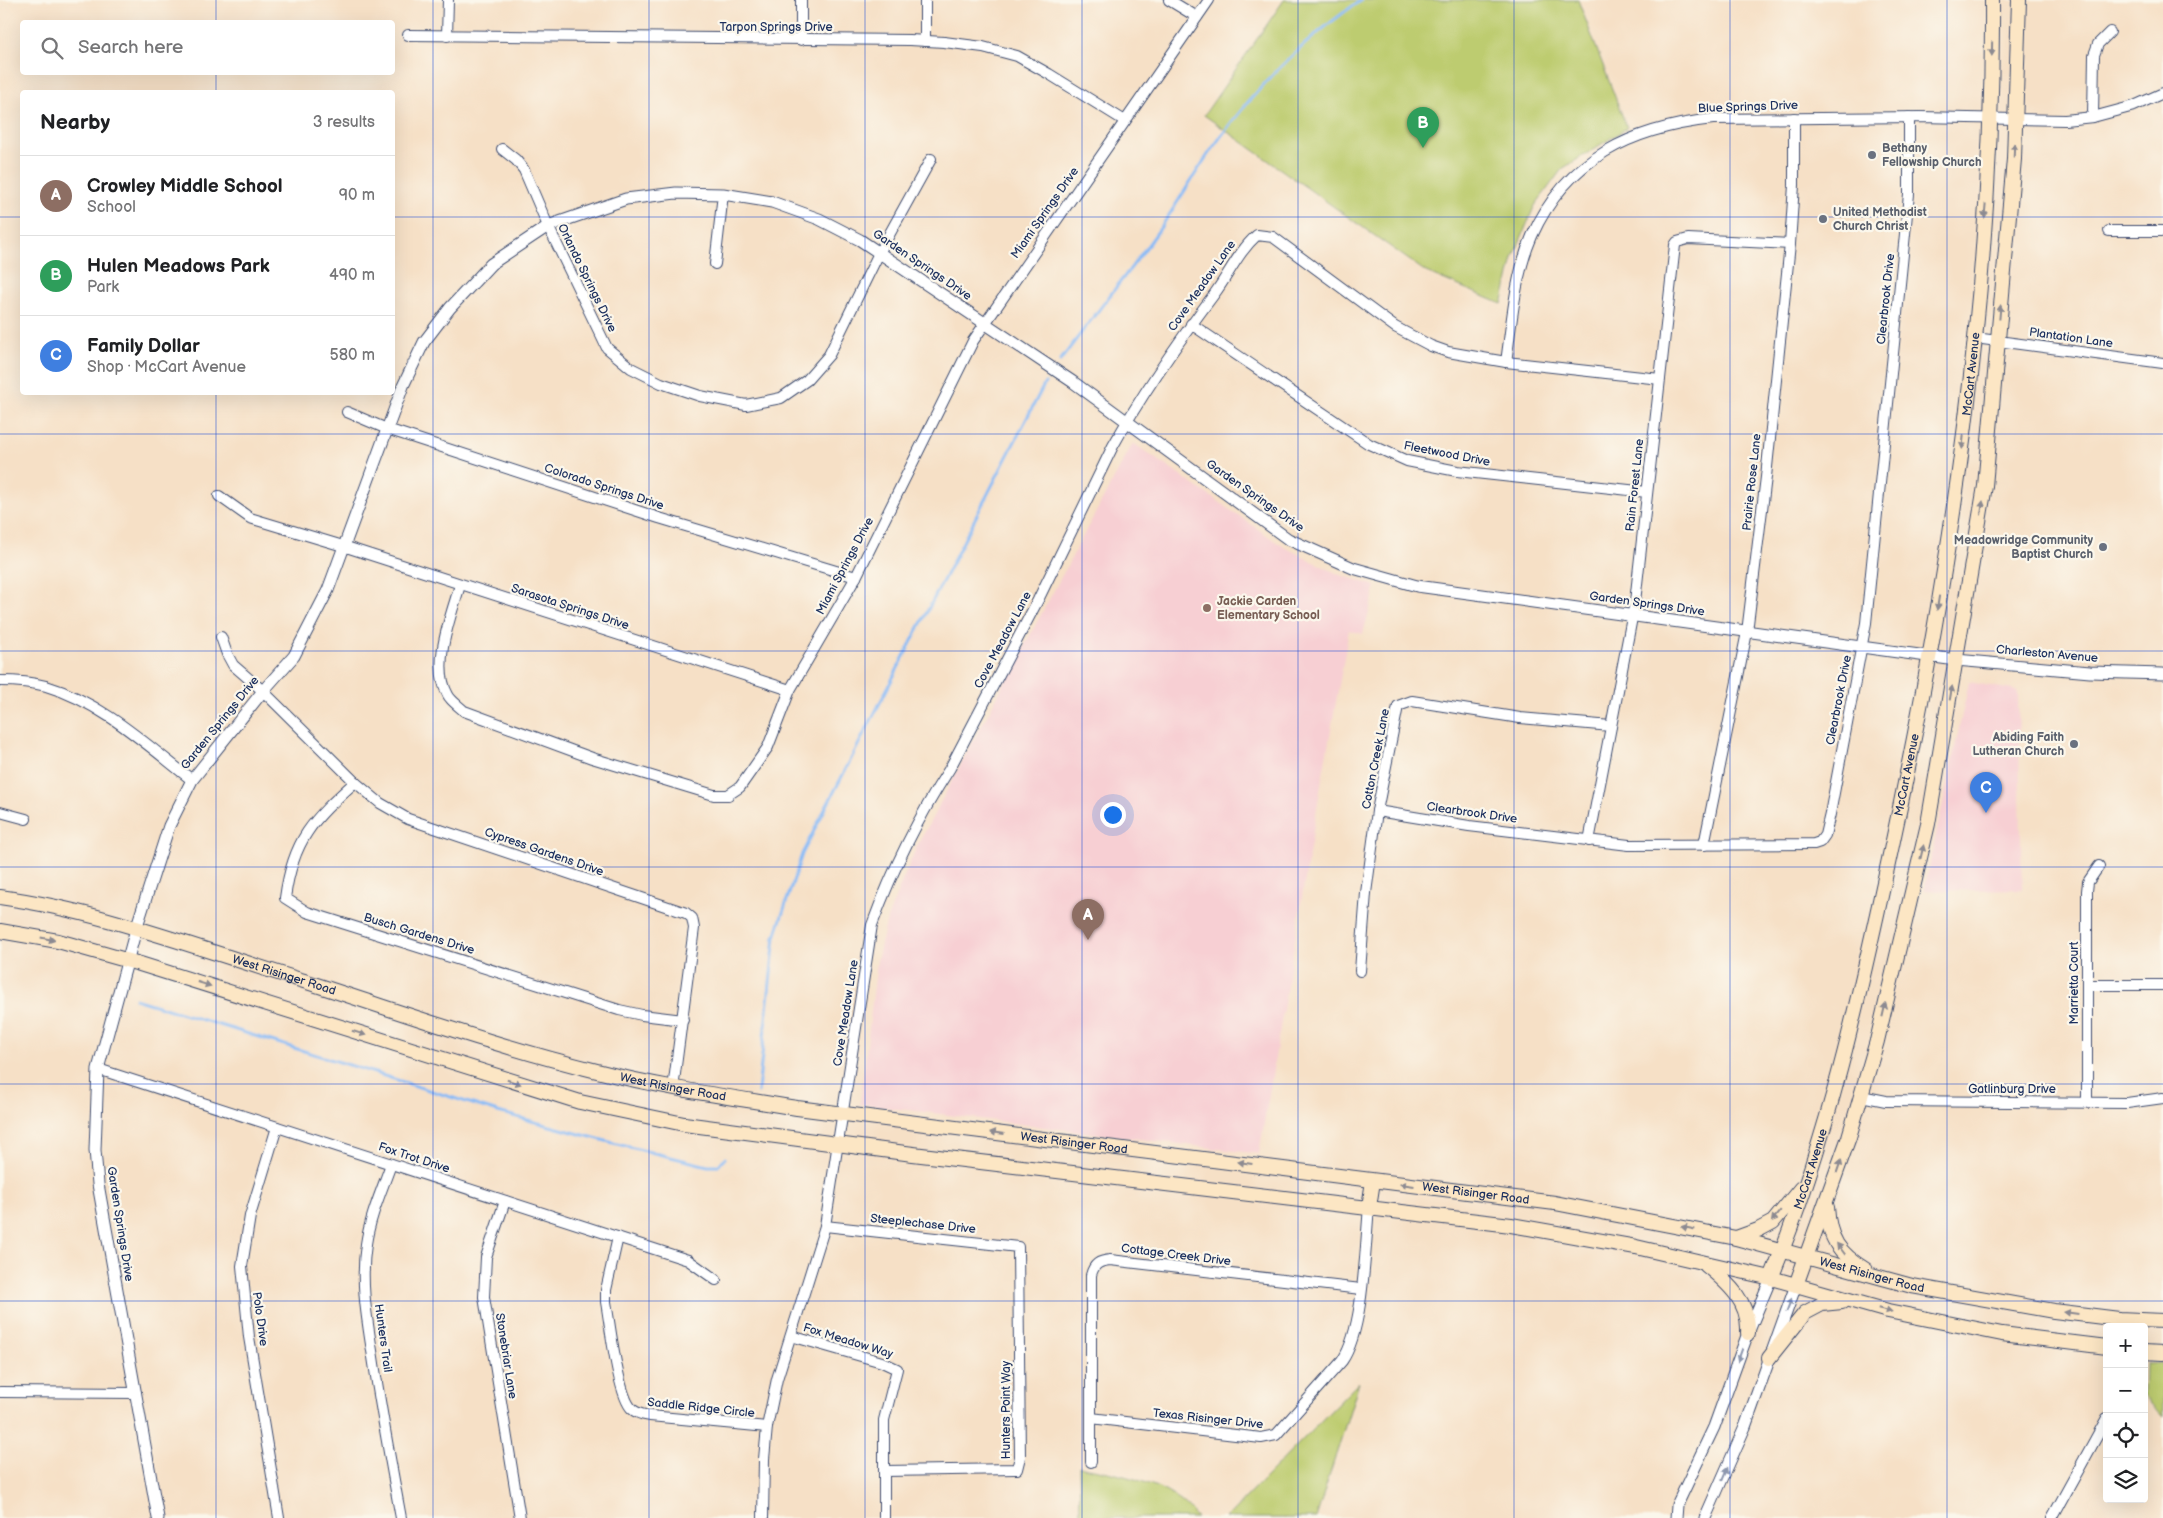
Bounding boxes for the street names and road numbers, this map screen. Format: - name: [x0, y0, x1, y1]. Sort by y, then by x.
- street label: Tarpon Springs Drive: [719, 20, 833, 35]
- street label: Blue Springs Drive: [1698, 98, 1798, 116]
- street label: Miami Springs Drive: [1008, 164, 1082, 262]
- street label: Orlando Springs Drive: [554, 221, 620, 335]
- street label: Garden Springs Drive: [870, 226, 974, 304]
- street label: Cove Meadow Lane: [1165, 238, 1239, 334]
- street label: Clearbrook Drive: [1874, 253, 1898, 345]
- street label: Plantation Lane: [2028, 325, 2114, 351]
- street label: McCart Avenue: [1959, 332, 1983, 417]
- street label: Prairie Rose Lane: [1739, 433, 1765, 531]
- street label: Fleetwood Drive: [1403, 438, 1491, 470]
- street label: Rain Forest Lane: [1623, 438, 1647, 532]
- street label: Garden Springs Drive: [1203, 457, 1307, 535]
- street label: Colorado Springs Drive: [542, 461, 666, 513]
- street label: Miami Springs Drive: [813, 515, 877, 617]
- street label: Sarasota Springs Drive: [509, 581, 631, 633]
- street label: Garden Springs Drive: [1588, 588, 1706, 620]
- street label: Cove Meadow Lane: [971, 589, 1035, 691]
- street label: Charleston Avenue: [1995, 642, 2099, 666]
- street label: Clearbrook Drive: [1823, 654, 1855, 746]
- street label: Garden Springs Drive: [178, 673, 262, 773]
- street label: Cotton Creek Lane: [1359, 707, 1393, 811]
- street label: McCart Avenue: [1891, 732, 1922, 817]
- street label: Clearbrook Drive: [1426, 799, 1518, 827]
- street label: Cypress Gardens Drive: [482, 825, 606, 879]
- street label: Busch Gardens Drive: [362, 910, 476, 958]
- street label: Marrietta Court: [2067, 941, 2082, 1024]
- street label: West Risinger Road: [231, 951, 338, 998]
- street label: Cove Meadow Lane: [830, 959, 862, 1067]
- street label: West Risinger Road: [618, 1069, 727, 1104]
- street label: Gatlinburg Drive: [1968, 1082, 2056, 1097]
- street label: McCart Avenue: [1790, 1127, 1830, 1211]
- street label: West Risinger Road: [1020, 1129, 1129, 1157]
- street label: Fox Trot Drive: [376, 1139, 452, 1177]
- street label: Garden Springs Drive: [104, 1165, 136, 1283]
- street label: West Risinger Road: [1421, 1179, 1530, 1207]
- street label: Steeplechase Drive: [870, 1211, 976, 1237]
- street label: Cottage Creek Drive: [1120, 1241, 1232, 1269]
- street label: West Risinger Road: [1818, 1254, 1926, 1296]
- street label: Polo Drive: [249, 1291, 271, 1347]
- street label: Hunters Trail: [371, 1303, 395, 1373]
- street label: Stonebriar Lane: [492, 1312, 520, 1400]
- street label: Fox Meadow Way: [801, 1320, 895, 1362]
- street label: Hunters Point Way: [999, 1360, 1014, 1459]
- street label: Saddle Ridge Circle: [647, 1395, 755, 1421]
- street label: Texas Risinger Drive: [1152, 1406, 1264, 1432]

